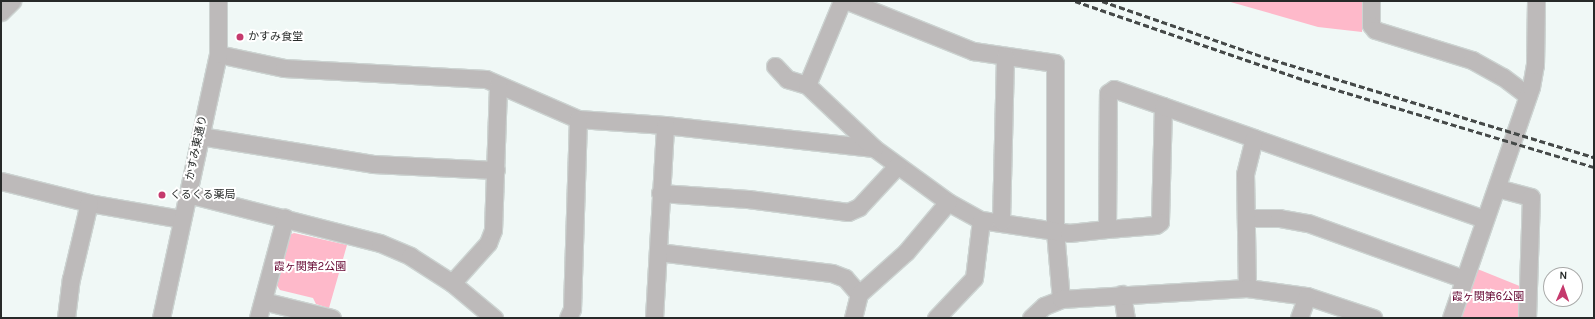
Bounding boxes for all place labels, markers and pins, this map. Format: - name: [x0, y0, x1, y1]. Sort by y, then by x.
- place label: かすみ食堂: [248, 30, 303, 44]
- marker: かすみ食堂: [235, 32, 245, 42]
- place label: くるくる薬局: [170, 188, 236, 202]
- marker: くるくる薬局: [157, 190, 167, 200]

